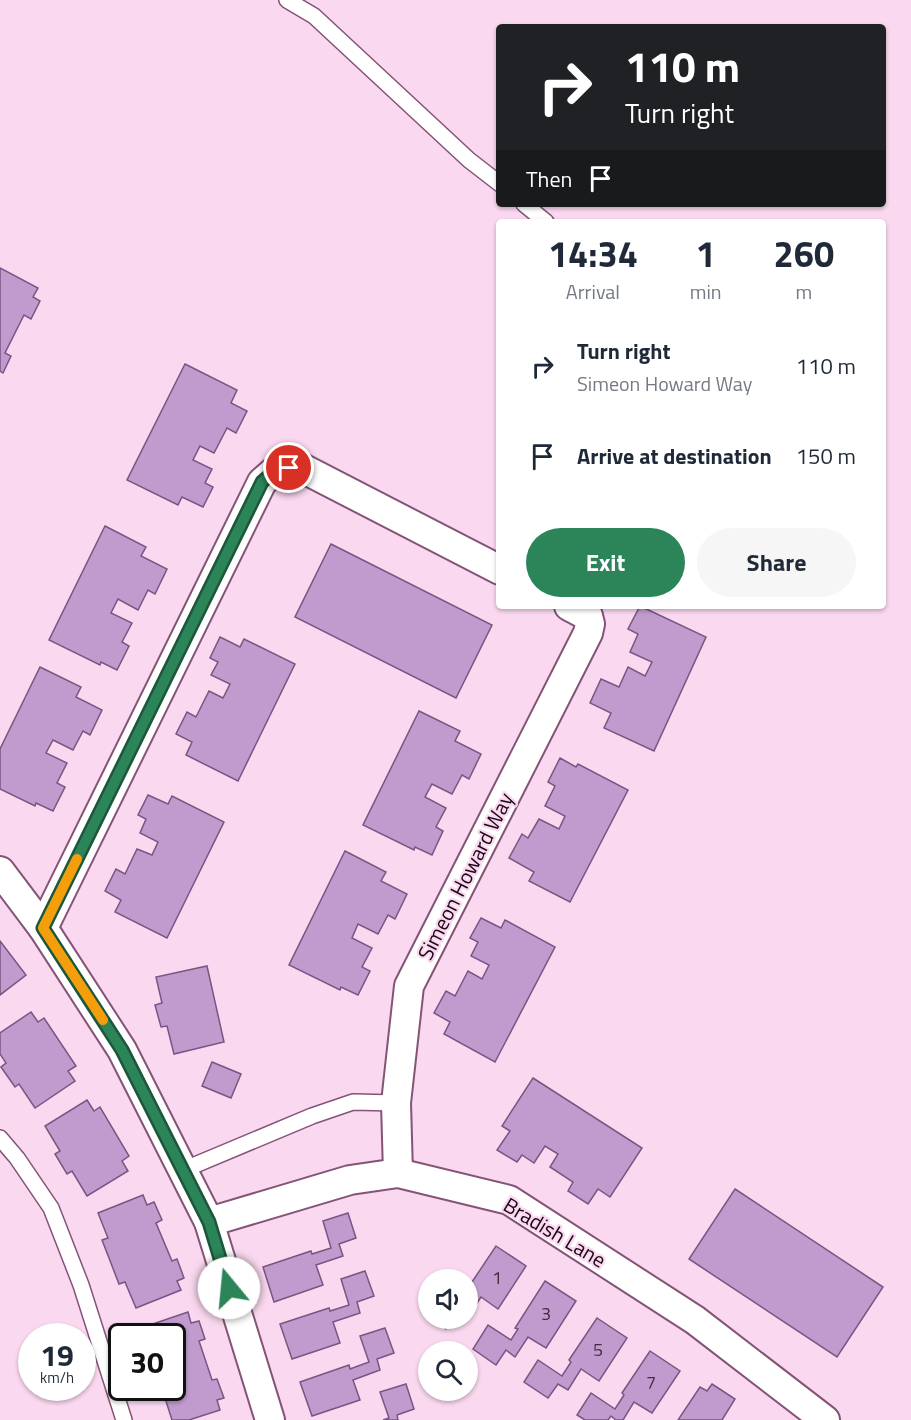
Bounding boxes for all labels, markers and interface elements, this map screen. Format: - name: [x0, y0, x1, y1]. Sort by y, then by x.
- text: 110 m: [625, 34, 740, 98]
- icon: right: [526, 48, 604, 126]
- text: Turn right: [625, 92, 734, 133]
- text: Then: [526, 162, 572, 196]
- icon: arrive: [584, 162, 617, 195]
- text: 14:34: [548, 226, 638, 281]
- text: 1: [696, 226, 716, 281]
- text: 260: [774, 226, 834, 281]
- text: Arrival: [566, 276, 620, 307]
- text: min: [690, 276, 722, 307]
- text: m: [795, 276, 812, 307]
- text: Turn right: [577, 334, 671, 368]
- text: 110 m: [796, 349, 856, 383]
- icon: right: [526, 350, 559, 383]
- text: Simeon Howard Way: [577, 368, 752, 399]
- text: Arrive at destination: [577, 439, 772, 473]
- text: 150 m: [796, 439, 856, 473]
- icon: arrive: [526, 440, 559, 473]
- pin: [263, 442, 314, 493]
- icon: arrive: [272, 451, 305, 484]
- button: Exit: [526, 528, 685, 597]
- button: Share: [697, 528, 856, 597]
- street label: Simeon Howard Way: [409, 787, 521, 965]
- street label: Bradish Lane: [498, 1189, 612, 1275]
- position arrow: [197, 1256, 261, 1320]
- house number: 1: [492, 1264, 502, 1291]
- map controls: [418, 1269, 478, 1401]
- button: sound: [418, 1269, 478, 1329]
- house number: 3: [541, 1300, 551, 1327]
- speed limit sign: 30: [108, 1323, 186, 1401]
- text: 19: [40, 1332, 74, 1378]
- house number: 5: [593, 1336, 603, 1363]
- button: search: [418, 1341, 478, 1401]
- text: km/h: [40, 1366, 74, 1389]
- house number: 7: [646, 1369, 656, 1396]

